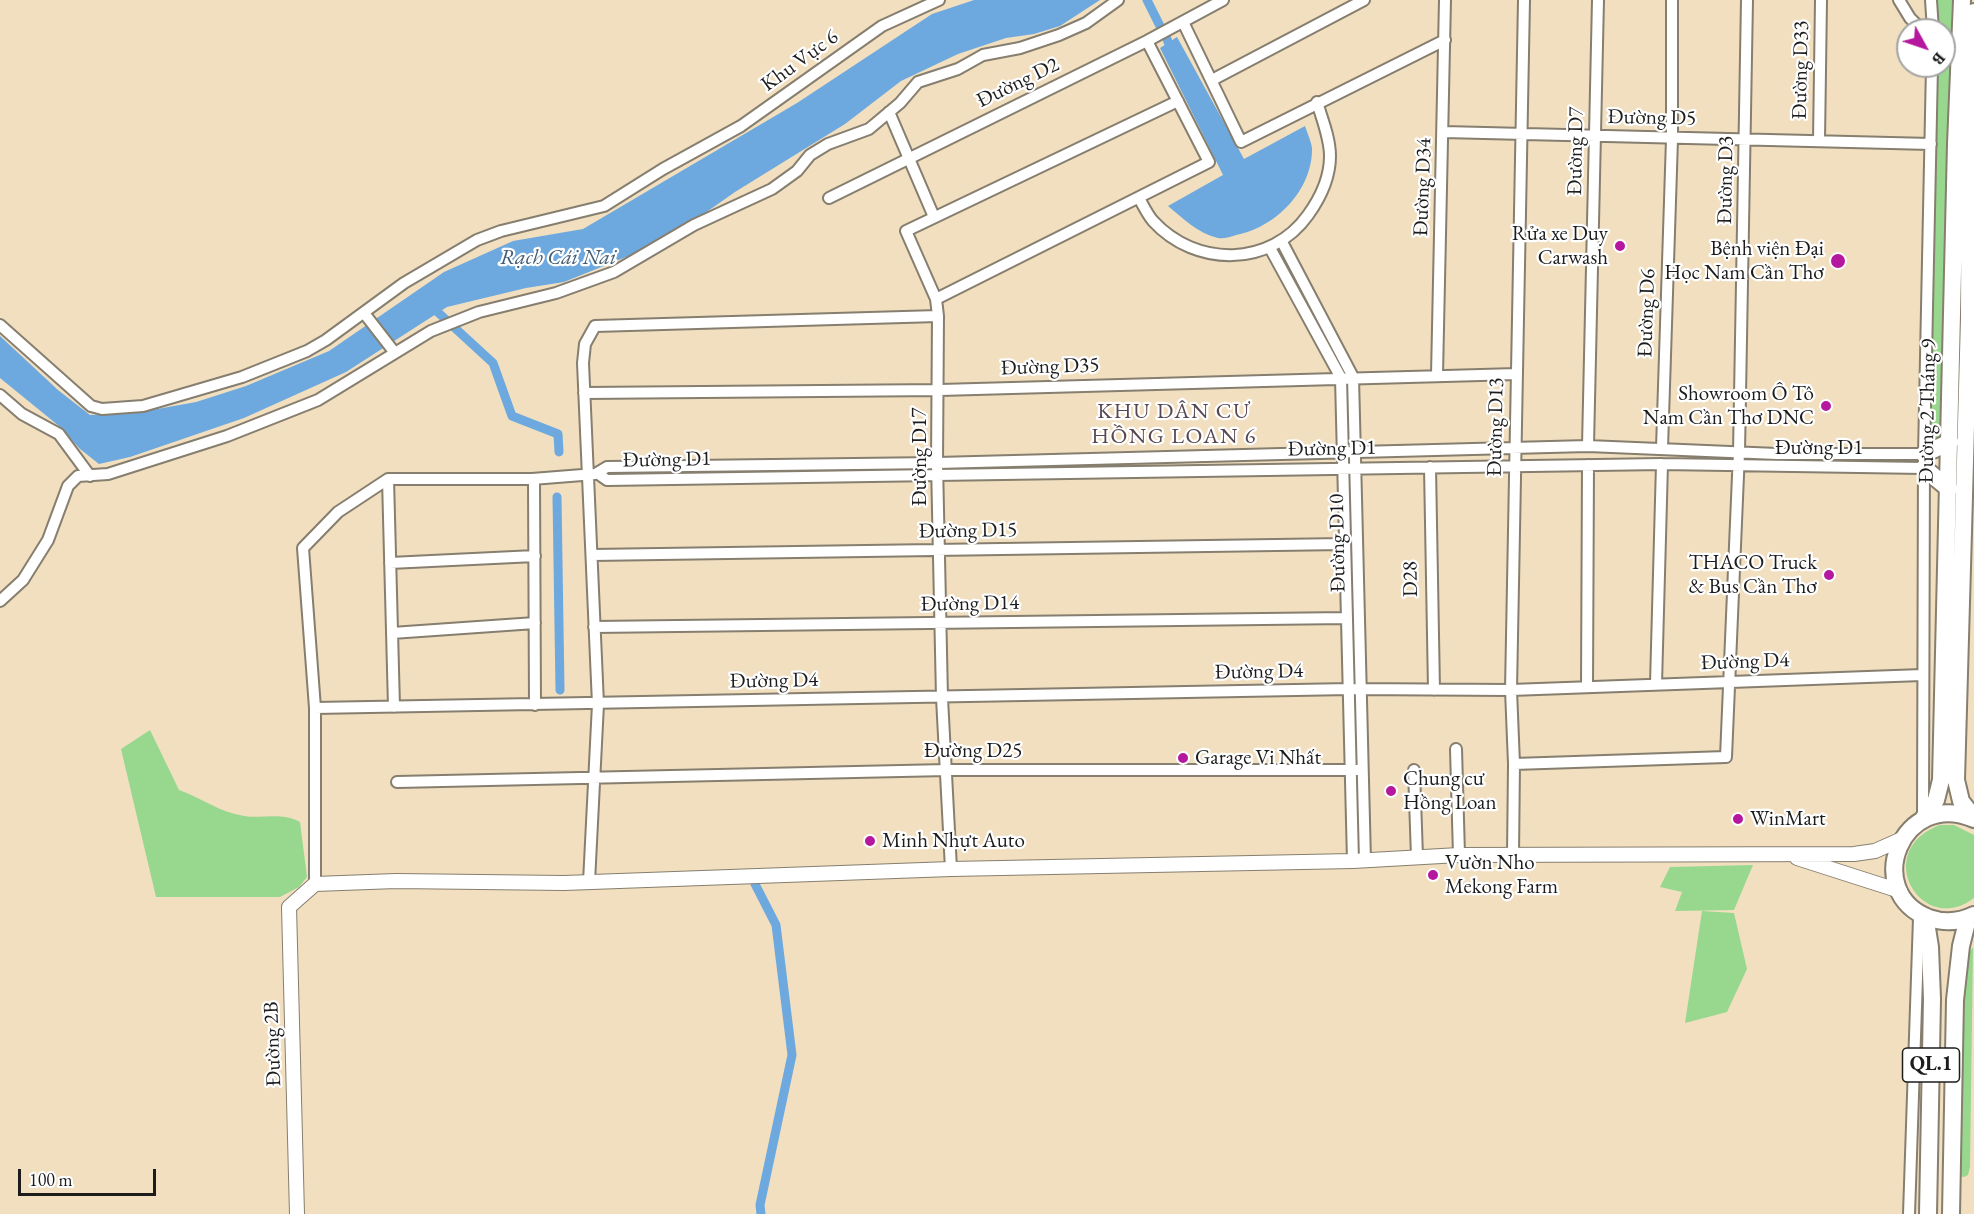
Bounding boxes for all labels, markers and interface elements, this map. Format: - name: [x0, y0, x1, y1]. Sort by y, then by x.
- north arrow: [1896, 18, 1956, 78]
- street label: Đường D33: [1788, 20, 1814, 120]
- street label: Khu Vực 6: [757, 25, 843, 97]
- text: B: [1927, 48, 1950, 69]
- street label: Đường D2: [973, 52, 1063, 114]
- street label: Đường D5: [1607, 105, 1697, 131]
- street label: Đường D7: [1563, 106, 1589, 196]
- street label: Đường D3: [1713, 135, 1739, 225]
- street label: Đường D34: [1409, 137, 1437, 237]
- place label: Rửa xe Duy Carwash: [1512, 221, 1608, 271]
- place label: Bệnh viện Đại Học Nam Cần Thơ: [1664, 236, 1824, 286]
- marker: Rửa xe Duy Carwash: [1613, 239, 1627, 253]
- water label: Rạch Cái Nai: [500, 245, 616, 271]
- marker: Bệnh viện Đại Học Nam Cần Thơ: [1829, 252, 1847, 270]
- street label: Đường D6: [1633, 268, 1661, 358]
- street label: Đường 2 Tháng 9: [1914, 338, 1942, 484]
- street label: Đường D35: [1000, 353, 1100, 381]
- street label: Đường D13: [1483, 377, 1509, 477]
- place label: Showroom Ô Tô Nam Cần Thơ DNC: [1643, 381, 1814, 431]
- district label: KHU DÂN CƯ HỒNG LOAN 6: [1091, 399, 1257, 451]
- marker: Showroom Ô Tô Nam Cần Thơ DNC: [1819, 399, 1833, 413]
- street label: Đường D17: [907, 408, 933, 506]
- street label: Đường D1: [1775, 435, 1863, 461]
- street label: Đường D1: [1287, 436, 1377, 462]
- street label: Đường D1: [622, 447, 712, 473]
- street label: Đường D10: [1325, 493, 1351, 593]
- street label: Đường D15: [918, 518, 1018, 544]
- place label: THACO Truck & Bus Cần Thơ: [1688, 550, 1817, 600]
- street label: D28: [1398, 561, 1424, 597]
- marker: THACO Truck & Bus Cần Thơ: [1822, 568, 1836, 582]
- street label: Đường D14: [920, 591, 1020, 617]
- street label: Đường D4: [1700, 648, 1790, 676]
- street label: Đường D4: [1214, 659, 1304, 685]
- street label: Đường D4: [729, 668, 819, 694]
- street label: Đường D25: [924, 738, 1022, 764]
- place label: Garage Vi Nhất: [1195, 745, 1321, 771]
- marker: Garage Vi Nhất: [1176, 751, 1190, 765]
- place label: Chung cư Hồng Loan: [1403, 766, 1497, 816]
- marker: Chung cư Hồng Loan: [1384, 784, 1398, 798]
- place label: WinMart: [1750, 806, 1826, 832]
- marker: WinMart: [1731, 812, 1745, 826]
- place label: Minh Nhựt Auto: [882, 828, 1025, 854]
- marker: Minh Nhựt Auto: [863, 834, 877, 848]
- place label: Vườn Nho Mekong Farm: [1445, 850, 1558, 900]
- marker: Vườn Nho Mekong Farm: [1426, 868, 1440, 882]
- street label: Đường 2B: [259, 1001, 287, 1087]
- road number: QL.1: [1902, 1048, 1960, 1082]
- scale bar: [21, 1157, 159, 1195]
- text: 100 m: [29, 1168, 73, 1191]

